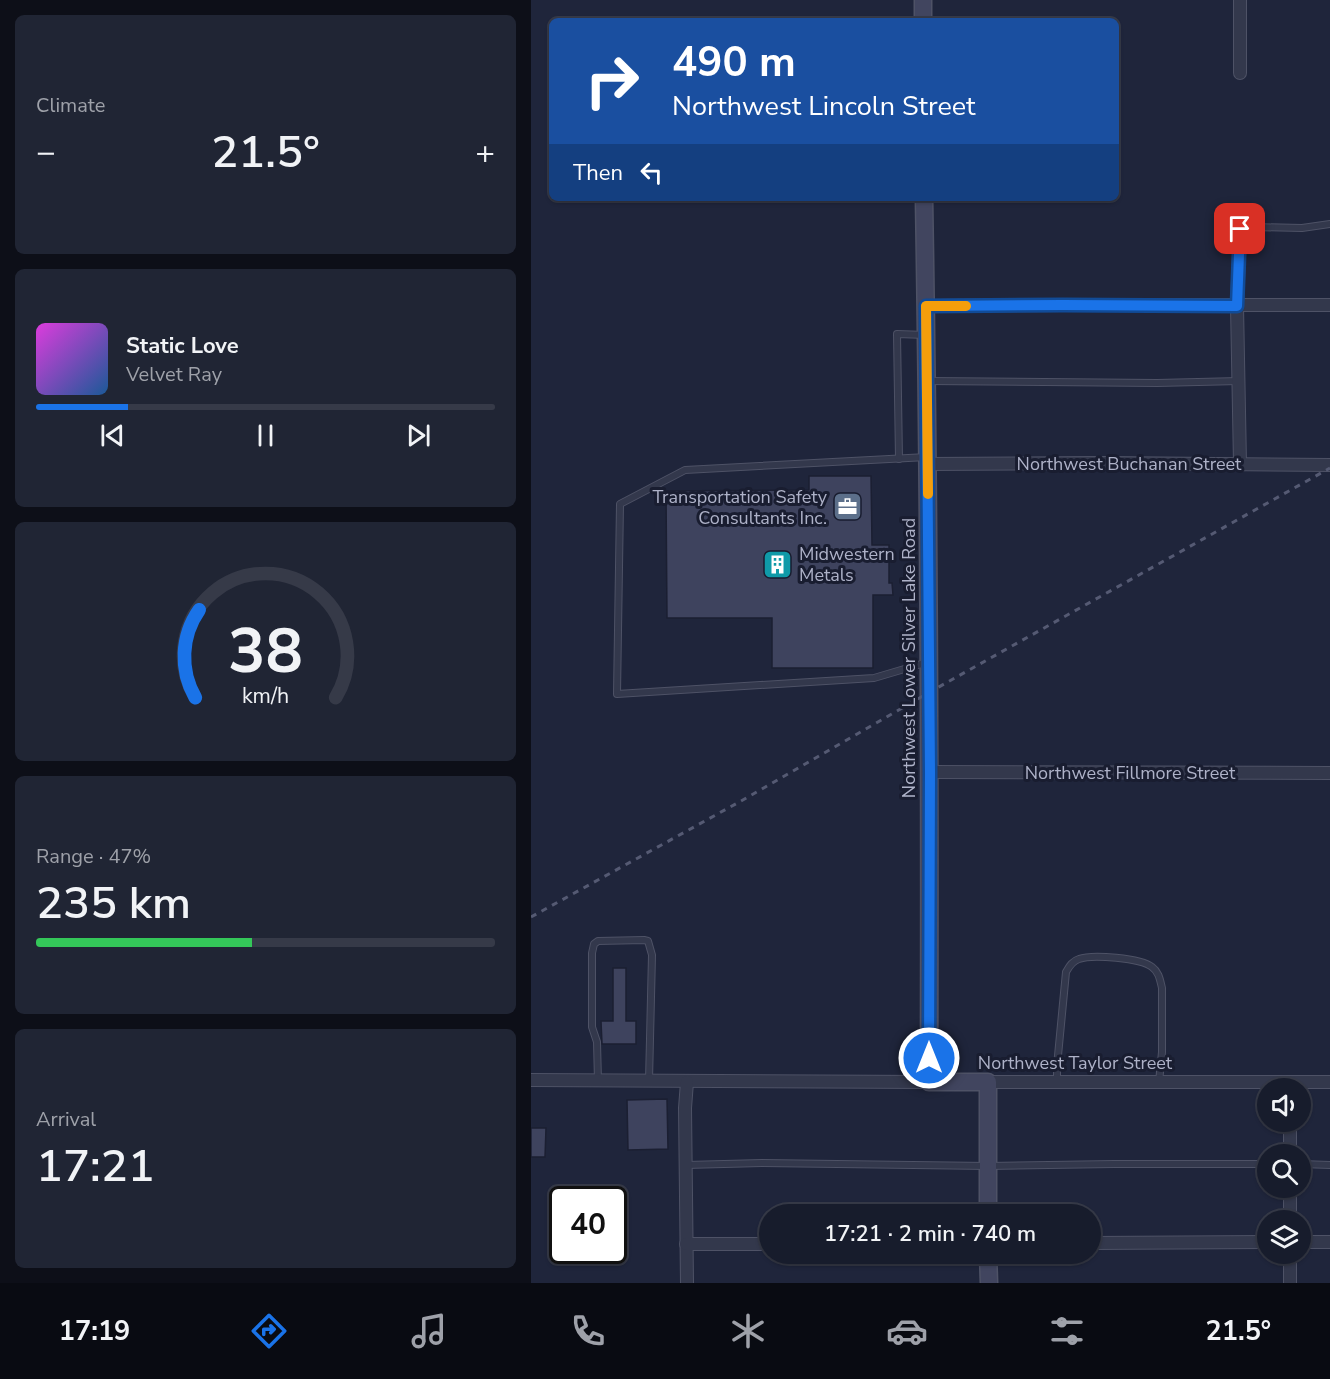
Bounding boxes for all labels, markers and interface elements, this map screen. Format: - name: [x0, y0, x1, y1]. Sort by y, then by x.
- text: 490 m: [672, 34, 796, 91]
- icon: right: [573, 42, 651, 120]
- text: Northwest Lincoln Street: [672, 88, 976, 125]
- text: Climate: [36, 92, 105, 119]
- text: 21.5°: [211, 122, 320, 183]
- text: −: [36, 130, 56, 175]
- text: +: [475, 130, 495, 175]
- icon: left: [635, 156, 668, 189]
- text: Then: [573, 158, 623, 188]
- pin: [1214, 203, 1265, 254]
- icon: arrive: [1223, 212, 1256, 245]
- text: Static Love: [126, 331, 239, 361]
- text: Velvet Ray: [126, 361, 222, 388]
- icon: previous: [96, 419, 129, 452]
- icon: pause: [249, 419, 282, 452]
- icon: next: [402, 419, 435, 452]
- street label: Northwest Buchanan Street: [1017, 452, 1242, 476]
- place label: Transportation Safety Consultants Inc.: [653, 485, 828, 530]
- office icon: Transportation Safety Consultants Inc.: [832, 491, 864, 523]
- street label: Northwest Lower Silver Lake Road: [897, 518, 921, 798]
- place label: Midwestern Metals: [799, 542, 895, 587]
- building icon: Midwestern Metals: [762, 548, 794, 580]
- text: 38: [228, 610, 303, 695]
- text: km/h: [242, 682, 289, 712]
- street label: Northwest Fillmore Street: [1025, 761, 1236, 785]
- text: Range · 47%: [36, 843, 151, 870]
- text: 235 km: [36, 873, 191, 934]
- position arrow: [897, 1026, 961, 1090]
- street label: Northwest Taylor Street: [978, 1051, 1173, 1075]
- map controls: [1257, 1078, 1311, 1264]
- button: sound: [1257, 1078, 1311, 1132]
- text: Arrival: [36, 1106, 96, 1133]
- text: 17:21: [36, 1136, 155, 1197]
- button: search: [1257, 1144, 1311, 1198]
- speed limit sign: 40: [549, 1186, 627, 1264]
- button: layers: [1257, 1210, 1311, 1264]
- text: 17:21 · 2 min · 740 m: [824, 1219, 1036, 1249]
- icon: directions: [248, 1310, 290, 1352]
- icon: music: [408, 1310, 450, 1352]
- icon: phone: [567, 1310, 609, 1352]
- icon: climate: [727, 1310, 769, 1352]
- icon: car: [886, 1310, 928, 1352]
- icon: filters: [1046, 1310, 1088, 1352]
- text: 17:19: [59, 1313, 130, 1350]
- text: 21.5°: [1206, 1313, 1271, 1350]

